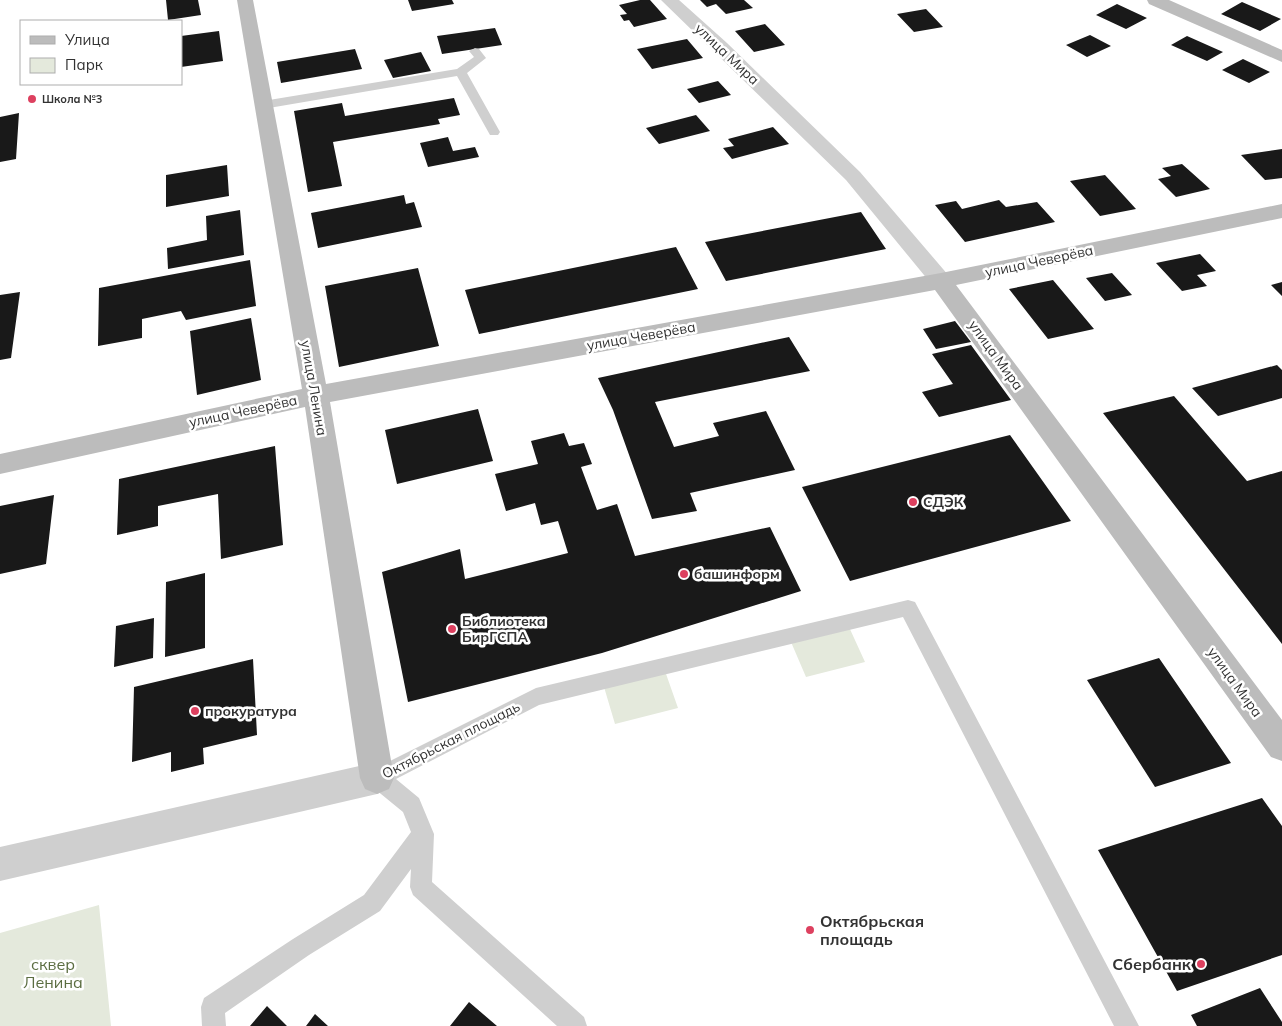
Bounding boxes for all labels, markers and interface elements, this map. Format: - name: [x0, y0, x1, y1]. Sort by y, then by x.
- street label: улица Мира: [691, 19, 763, 89]
- legend: [20, 20, 182, 85]
- text: Улица: [64, 30, 110, 49]
- text: Парк: [65, 55, 104, 74]
- place label: Школа №3: [42, 92, 103, 106]
- marker: Школа №3: [26, 93, 38, 105]
- street label: улица Чеверёва: [983, 241, 1095, 281]
- street label: улица Мира: [965, 317, 1027, 393]
- street label: улица Чеверёва: [585, 318, 697, 354]
- street label: улица Ленина: [297, 339, 331, 437]
- street label: улица Чеверёва: [187, 391, 299, 431]
- place label: СДЭК: [923, 493, 964, 511]
- marker: СДЭК: [907, 496, 919, 508]
- place label: башинформ: [694, 565, 780, 583]
- marker: башинформ: [678, 568, 690, 580]
- place label: Библиотека БирГСПА: [462, 612, 546, 646]
- marker: Библиотека БирГСПА: [446, 623, 458, 635]
- street label: улица Мира: [1204, 644, 1266, 720]
- street label: Октябрьская площадь: [379, 697, 523, 783]
- place label: прокуратура: [205, 702, 297, 720]
- marker: прокуратура: [189, 705, 201, 717]
- place label: Октябрьская площадь: [820, 911, 924, 949]
- marker: Октябрьская площадь: [804, 924, 816, 936]
- park label: сквер Ленина: [23, 954, 83, 992]
- place label: Сбербанк: [1112, 954, 1192, 974]
- marker: Сбербанк: [1195, 958, 1207, 970]

